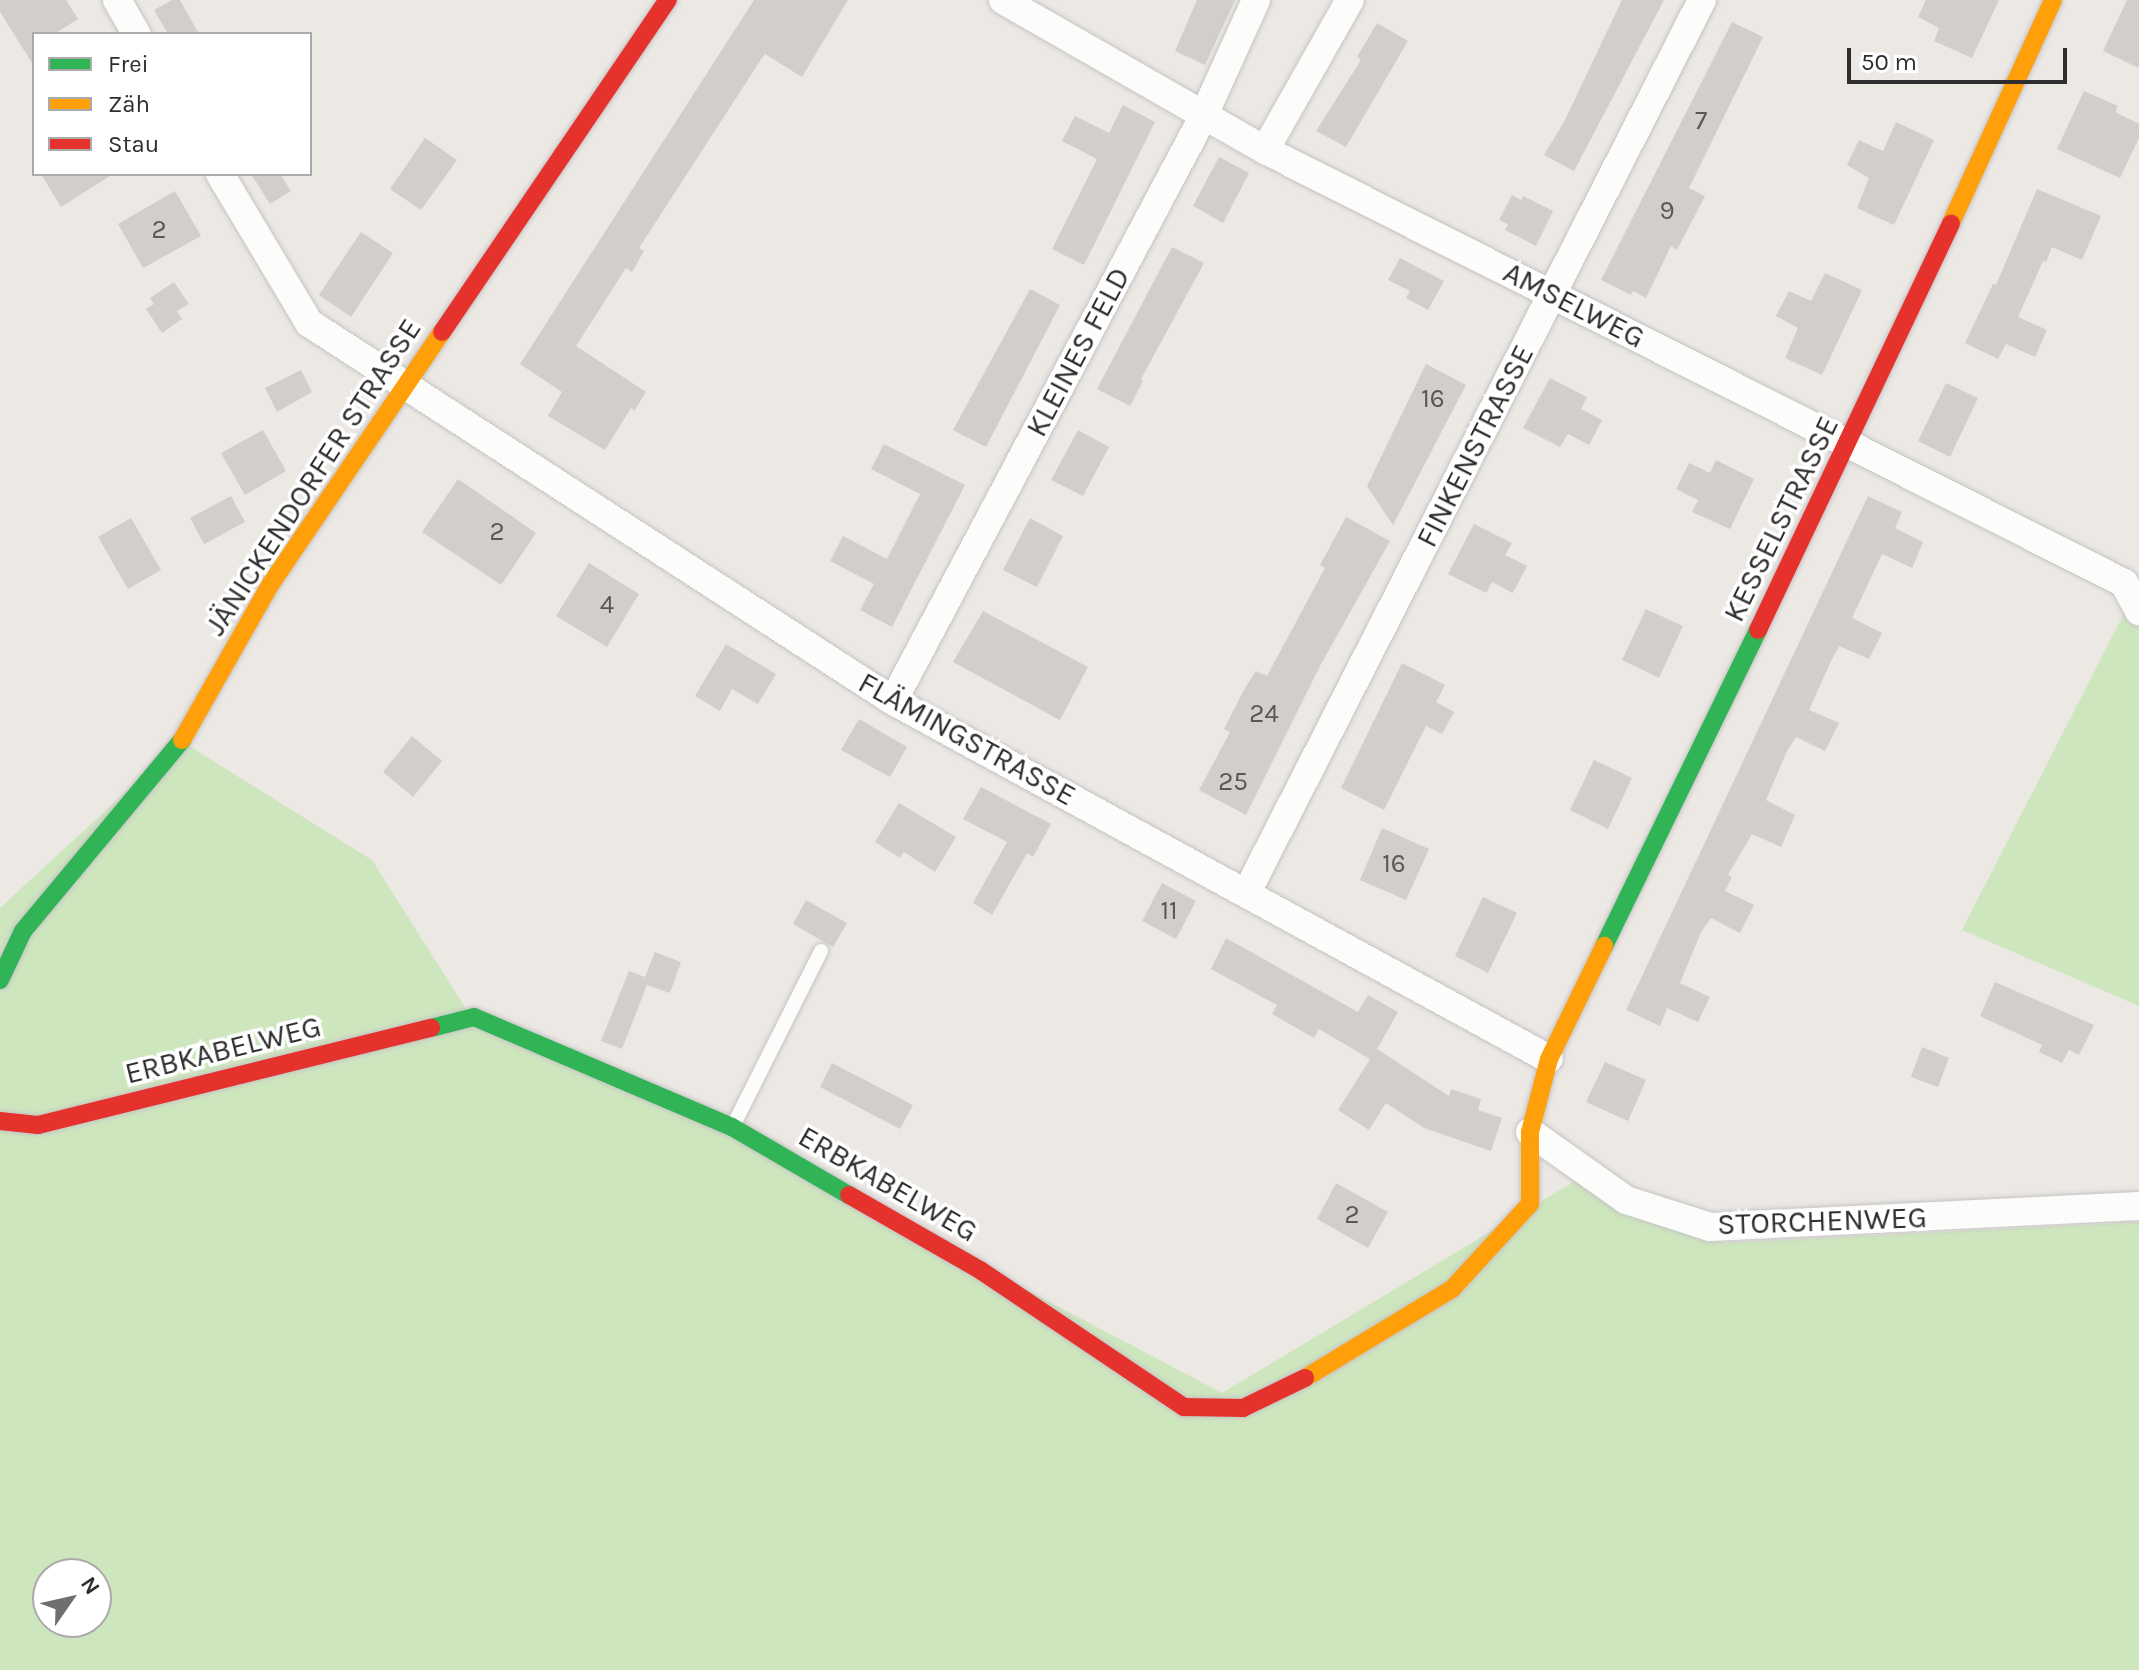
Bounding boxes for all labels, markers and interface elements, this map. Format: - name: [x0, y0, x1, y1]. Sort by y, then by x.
- legend: [32, 32, 312, 176]
- scale bar: [1851, 32, 2071, 82]
- text: 50 m: [1861, 48, 1917, 76]
- text: Frei: [108, 50, 149, 78]
- text: Zäh: [108, 90, 150, 118]
- house number: 7: [1695, 105, 1707, 137]
- text: Stau: [108, 130, 159, 158]
- house number: 9: [1659, 195, 1675, 227]
- house number: 2: [151, 214, 167, 246]
- street label: AMSELWEG: [1497, 254, 1651, 356]
- street label: KLEINES FELD: [1018, 261, 1138, 443]
- street label: JÄNICKENDORFER STRASSE: [197, 312, 429, 642]
- street label: FINKENSTRASSE: [1409, 339, 1541, 553]
- house number: 16: [1421, 383, 1445, 415]
- street label: KESSELSTRASSE: [1716, 410, 1846, 628]
- house number: 2: [489, 516, 505, 548]
- house number: 4: [600, 589, 614, 621]
- street label: FLÄMINGSTRASSE: [852, 664, 1082, 814]
- house number: 24: [1249, 698, 1279, 730]
- house number: 25: [1218, 766, 1248, 798]
- house number: 16: [1382, 848, 1406, 880]
- house number: 11: [1160, 895, 1178, 927]
- street label: ERBKABELWEG: [121, 1008, 325, 1092]
- street label: ERBKABELWEG: [792, 1118, 984, 1250]
- house number: 2: [1344, 1199, 1360, 1231]
- street label: STORCHENWEG: [1717, 1199, 1927, 1243]
- north arrow: [32, 1558, 112, 1638]
- text: N: [75, 1572, 105, 1600]

